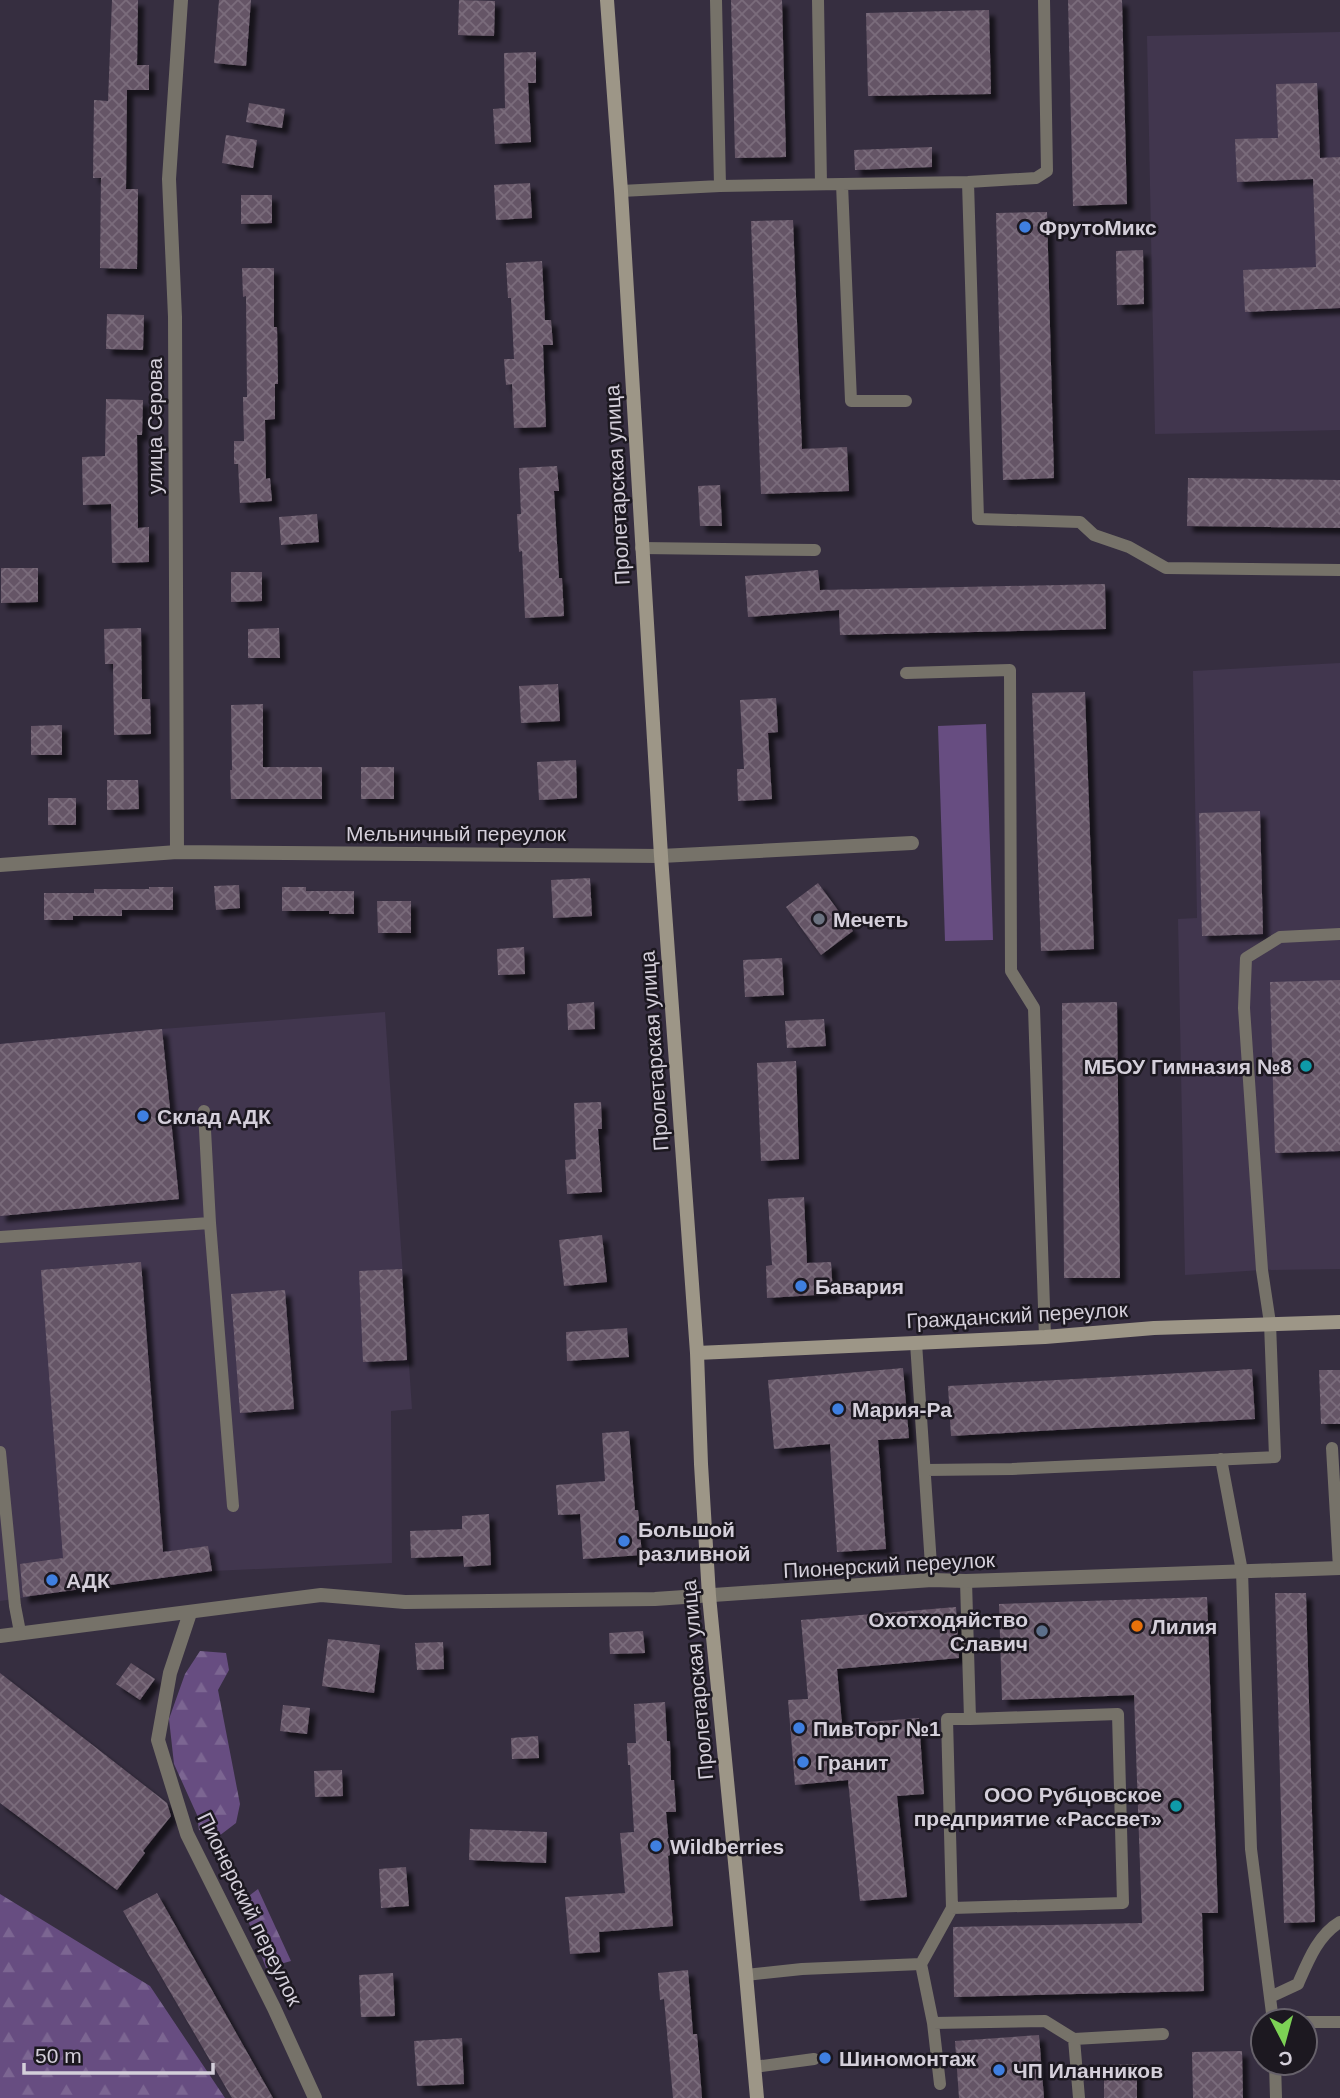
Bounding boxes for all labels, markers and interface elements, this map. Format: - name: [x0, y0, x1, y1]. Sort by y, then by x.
- place label: ФрутоМикс: [1039, 216, 1157, 239]
- marker: ФрутоМикс: [1017, 219, 1033, 235]
- street label: улица Серова: [143, 358, 166, 494]
- street label: Пролетарская улица: [600, 384, 634, 586]
- street label: Мельничный переулок: [346, 822, 567, 845]
- place label: Мечеть: [833, 908, 909, 931]
- marker: Мечеть: [811, 911, 827, 927]
- street label: Пролетарская улица: [636, 950, 672, 1152]
- place label: МБОУ Гимназия №8: [1084, 1055, 1292, 1078]
- marker: МБОУ Гимназия №8: [1298, 1058, 1314, 1074]
- place label: Склад АДК: [157, 1105, 271, 1128]
- marker: Склад АДК: [135, 1108, 151, 1124]
- place label: Бавария: [815, 1275, 904, 1298]
- marker: Бавария: [793, 1278, 809, 1294]
- street label: Гражданский переулок: [906, 1298, 1129, 1332]
- place label: Мария-Ра: [852, 1398, 952, 1421]
- marker: Мария-Ра: [830, 1401, 846, 1417]
- place label: Большой разливной: [638, 1518, 751, 1565]
- marker: Большой разливной: [616, 1533, 632, 1549]
- street label: Пионерский переулок: [783, 1548, 996, 1582]
- place label: АДК: [66, 1569, 110, 1592]
- marker: АДК: [44, 1572, 60, 1588]
- street label: Пролетарская улица: [677, 1579, 717, 1781]
- place label: Охотходяйство Славич: [868, 1608, 1028, 1655]
- place label: Лилия: [1151, 1615, 1217, 1638]
- marker: Лилия: [1129, 1618, 1145, 1634]
- marker: Охотходяйство Славич: [1034, 1623, 1050, 1639]
- place label: ПивТорг №1: [813, 1717, 941, 1740]
- marker: ПивТорг №1: [791, 1720, 807, 1736]
- place label: Гранит: [817, 1751, 889, 1774]
- marker: Гранит: [795, 1754, 811, 1770]
- place label: ООО Рубцовское предприятие «Рассвет»: [914, 1783, 1162, 1830]
- marker: ООО Рубцовское предприятие «Рассвет»: [1168, 1798, 1184, 1814]
- street label: Пионерский переулок: [193, 1809, 307, 2010]
- place label: Wildberries: [670, 1835, 784, 1858]
- marker: Wildberries: [648, 1838, 664, 1854]
- north arrow: [1249, 2007, 1319, 2077]
- scale bar: [24, 2032, 214, 2076]
- text: 50 m: [35, 2044, 82, 2067]
- place label: Шиномонтаж: [839, 2047, 977, 2070]
- text: С: [1278, 2047, 1294, 2070]
- marker: Шиномонтаж: [817, 2050, 833, 2066]
- place label: ЧП Иланников: [1013, 2059, 1163, 2082]
- marker: ЧП Иланников: [991, 2062, 1007, 2078]

